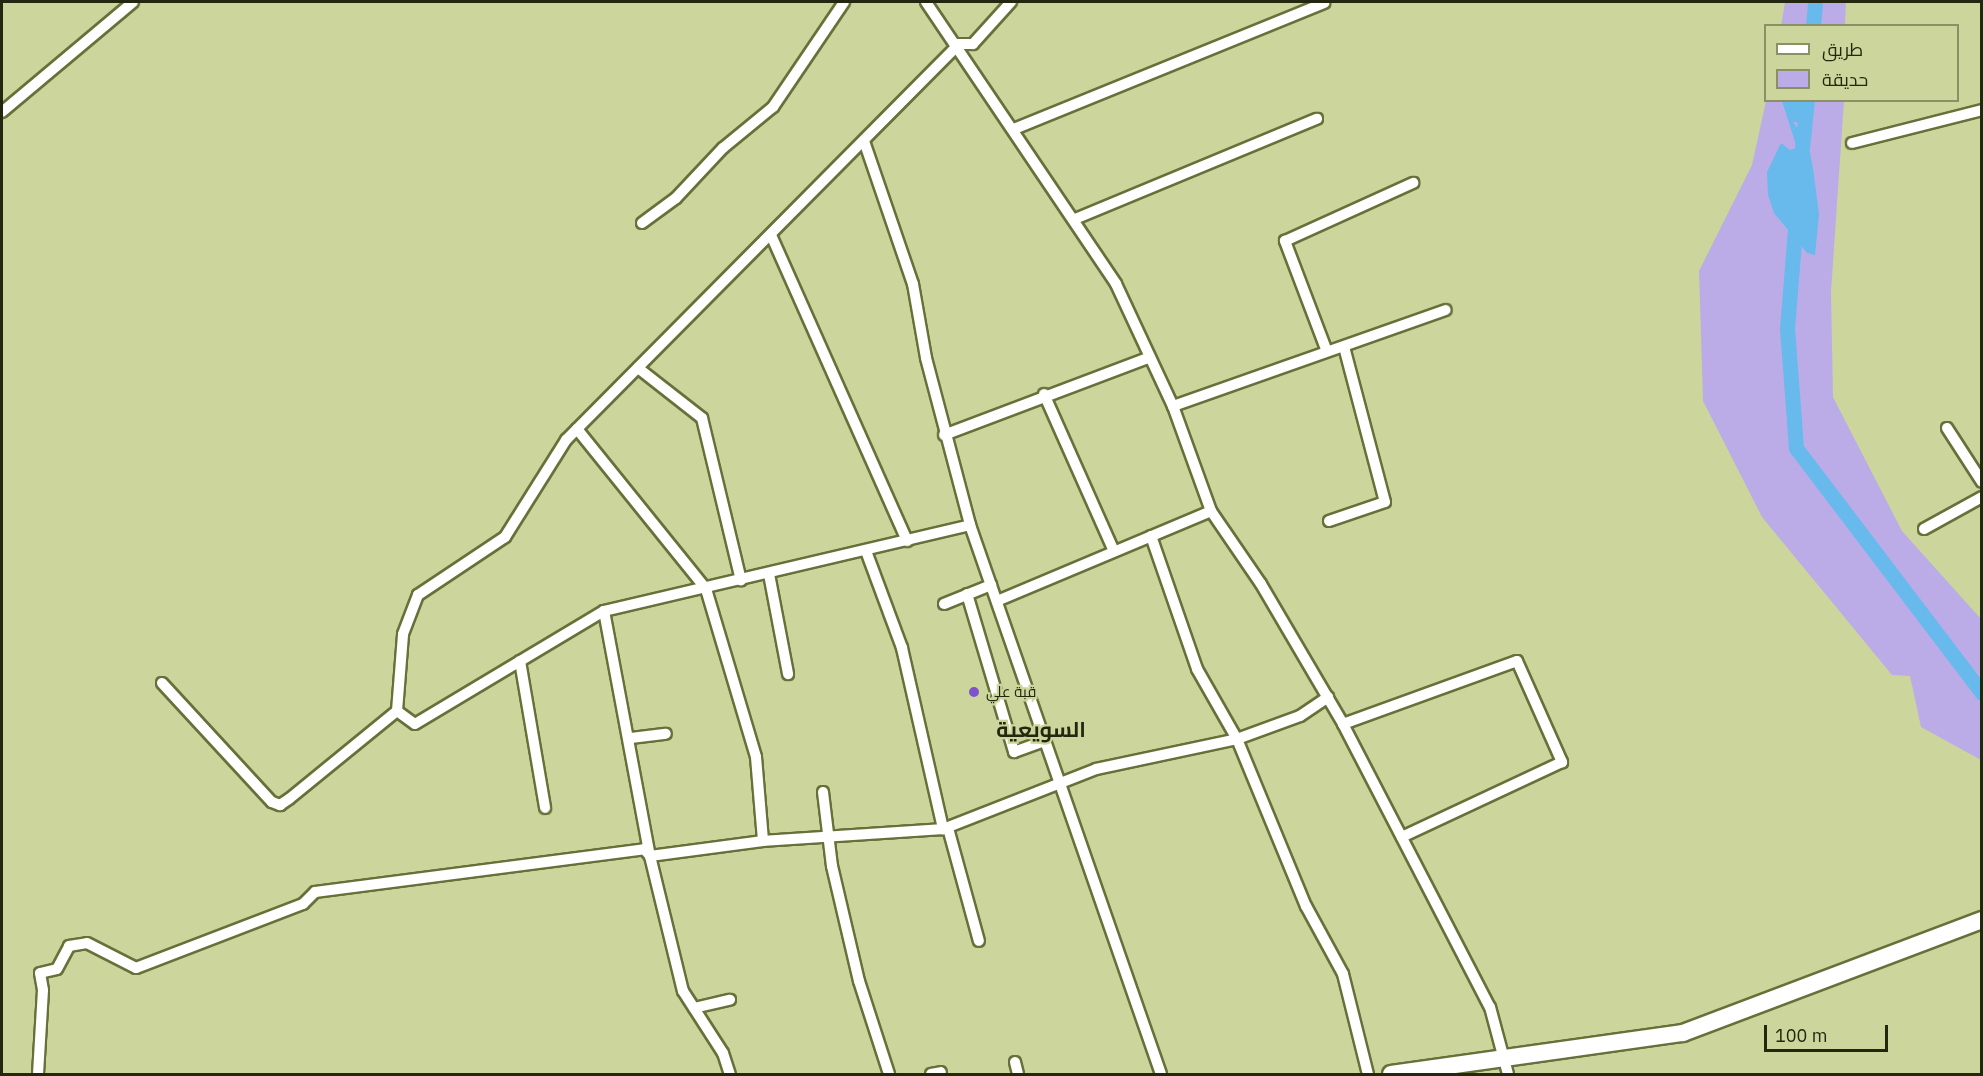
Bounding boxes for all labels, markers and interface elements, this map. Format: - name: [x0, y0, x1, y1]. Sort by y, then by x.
- legend: [1764, 24, 1959, 102]
- text: طريق: [1822, 38, 1863, 61]
- text: حديقة: [1822, 68, 1868, 91]
- place label: قبة علي: [986, 683, 1036, 701]
- marker: قبة علي: [967, 685, 981, 699]
- district label: السويعية: [996, 716, 1086, 742]
- scale bar: [1767, 1013, 1892, 1051]
- text: 100 m: [1775, 1024, 1827, 1047]

